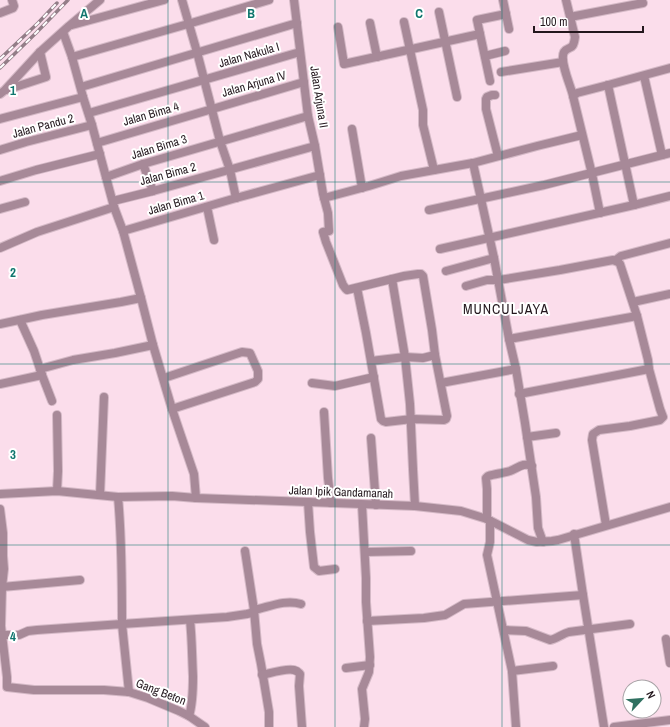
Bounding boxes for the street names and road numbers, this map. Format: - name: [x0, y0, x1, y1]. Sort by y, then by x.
- street label: Jalan Nakula I: [217, 39, 281, 71]
- street label: Jalan Arjuna II: [306, 65, 332, 129]
- street label: Jalan Arjuna IV: [220, 67, 288, 101]
- street label: Jalan Bima 4: [121, 98, 181, 130]
- street label: Jalan Pandu 2: [11, 110, 75, 142]
- street label: Jalan Bima 3: [129, 131, 189, 163]
- street label: Jalan Bima 2: [138, 159, 198, 189]
- street label: Jalan Bima 1: [146, 187, 206, 219]
- street label: Jalan Ipik Gandamanah: [289, 482, 393, 502]
- street label: Gang Beton: [134, 675, 188, 709]

